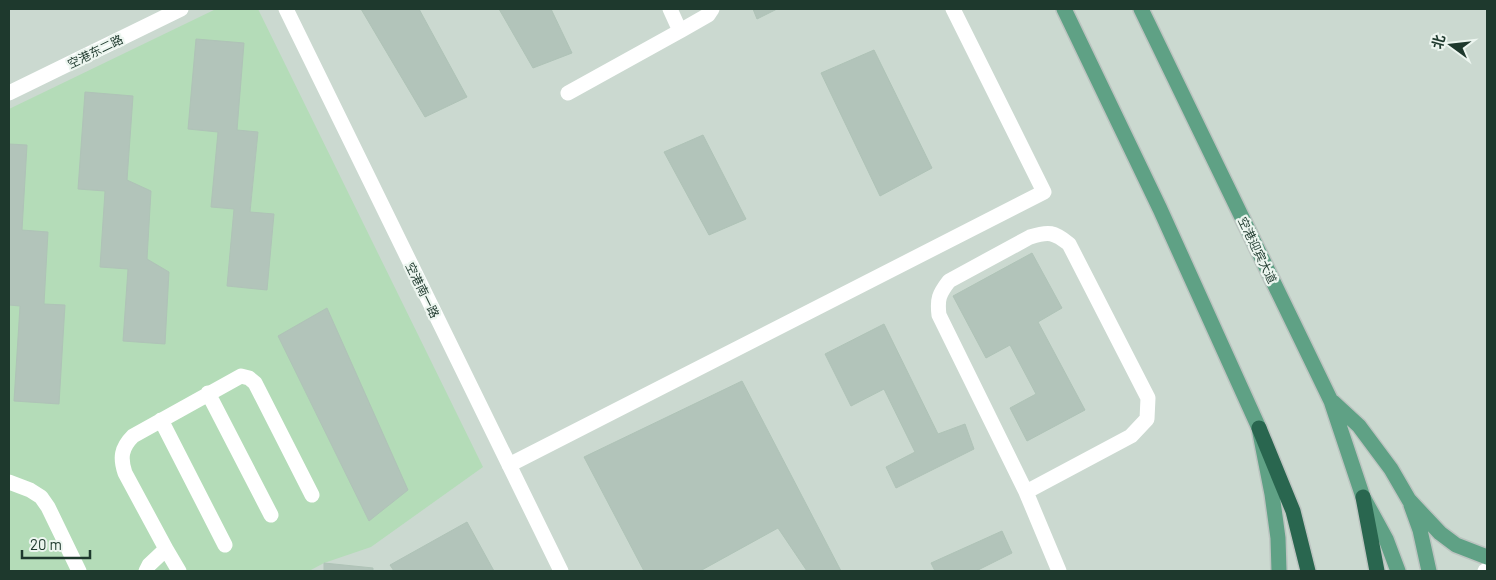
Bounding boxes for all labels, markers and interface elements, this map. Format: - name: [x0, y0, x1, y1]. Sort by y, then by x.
- north arrow: [1426, 20, 1476, 70]
- street label: 空港东二路: [65, 32, 125, 70]
- text: 北: [1428, 33, 1448, 50]
- street label: 空港迎宾大道: [1236, 215, 1280, 285]
- street label: 空港南一路: [404, 260, 442, 320]
- scale bar: [22, 528, 90, 560]
- text: 20 m: [30, 535, 62, 553]

